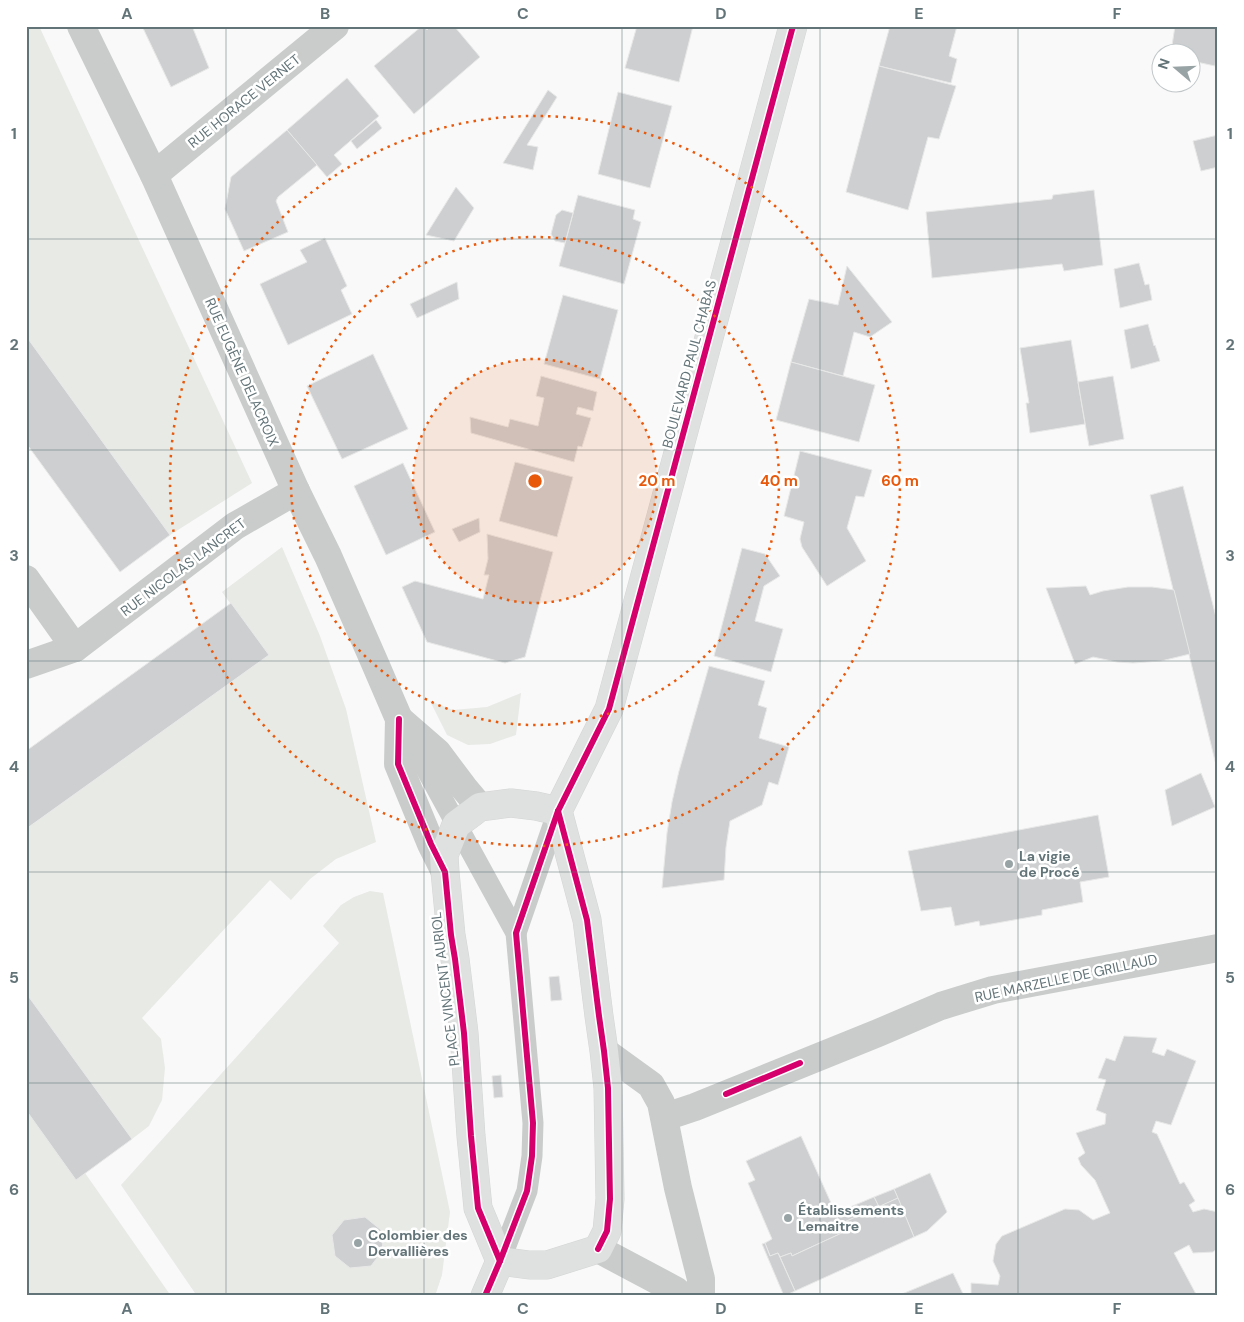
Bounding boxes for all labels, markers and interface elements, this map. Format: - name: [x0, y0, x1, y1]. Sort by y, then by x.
- text: A: [121, 3, 133, 24]
- text: B: [320, 3, 330, 24]
- text: C: [517, 3, 529, 24]
- text: D: [715, 3, 727, 24]
- text: E: [914, 3, 924, 24]
- text: F: [1113, 3, 1122, 24]
- north arrow: [1152, 42, 1202, 92]
- street label: RUE HORACE VERNET: [184, 50, 304, 152]
- text: N: [1154, 56, 1174, 72]
- text: 1: [11, 123, 17, 144]
- text: 1: [1227, 123, 1233, 144]
- street label: BOULEVARD PAUL CHABAS: [658, 278, 720, 450]
- street label: RUE EUGÈNE DELACROIX: [201, 295, 283, 449]
- text: 2: [9, 334, 19, 355]
- text: 2: [1225, 334, 1235, 355]
- text: 20 m: [639, 471, 675, 491]
- text: 40 m: [760, 471, 798, 491]
- text: 60 m: [881, 471, 919, 491]
- centre of rings: [526, 472, 544, 490]
- street label: RUE NICOLAS LANCRET: [117, 514, 249, 620]
- text: 3: [9, 545, 19, 566]
- text: 3: [1225, 545, 1235, 566]
- text: 4: [9, 756, 19, 777]
- text: 4: [1225, 756, 1235, 777]
- place label: La vigie de Procé: [1019, 847, 1080, 881]
- marker: La vigie de Procé: [1003, 858, 1015, 870]
- street label: PLACE VINCENT AURIOL: [427, 911, 463, 1067]
- street label: RUE MARZELLE DE GRILLAUD: [973, 950, 1159, 1006]
- text: 5: [9, 967, 19, 988]
- text: 5: [1225, 967, 1235, 988]
- text: 6: [9, 1179, 19, 1200]
- text: 6: [1225, 1179, 1235, 1200]
- place label: Établissements Lemaitre: [798, 1201, 904, 1235]
- marker: Établissements Lemaitre: [782, 1212, 794, 1224]
- place label: Colombier des Dervallières: [368, 1226, 468, 1260]
- marker: Colombier des Dervallières: [352, 1237, 364, 1249]
- text: A: [121, 1298, 133, 1319]
- text: B: [320, 1298, 330, 1319]
- text: C: [517, 1298, 529, 1319]
- text: D: [715, 1298, 727, 1319]
- text: E: [914, 1298, 924, 1319]
- text: F: [1113, 1298, 1122, 1319]

